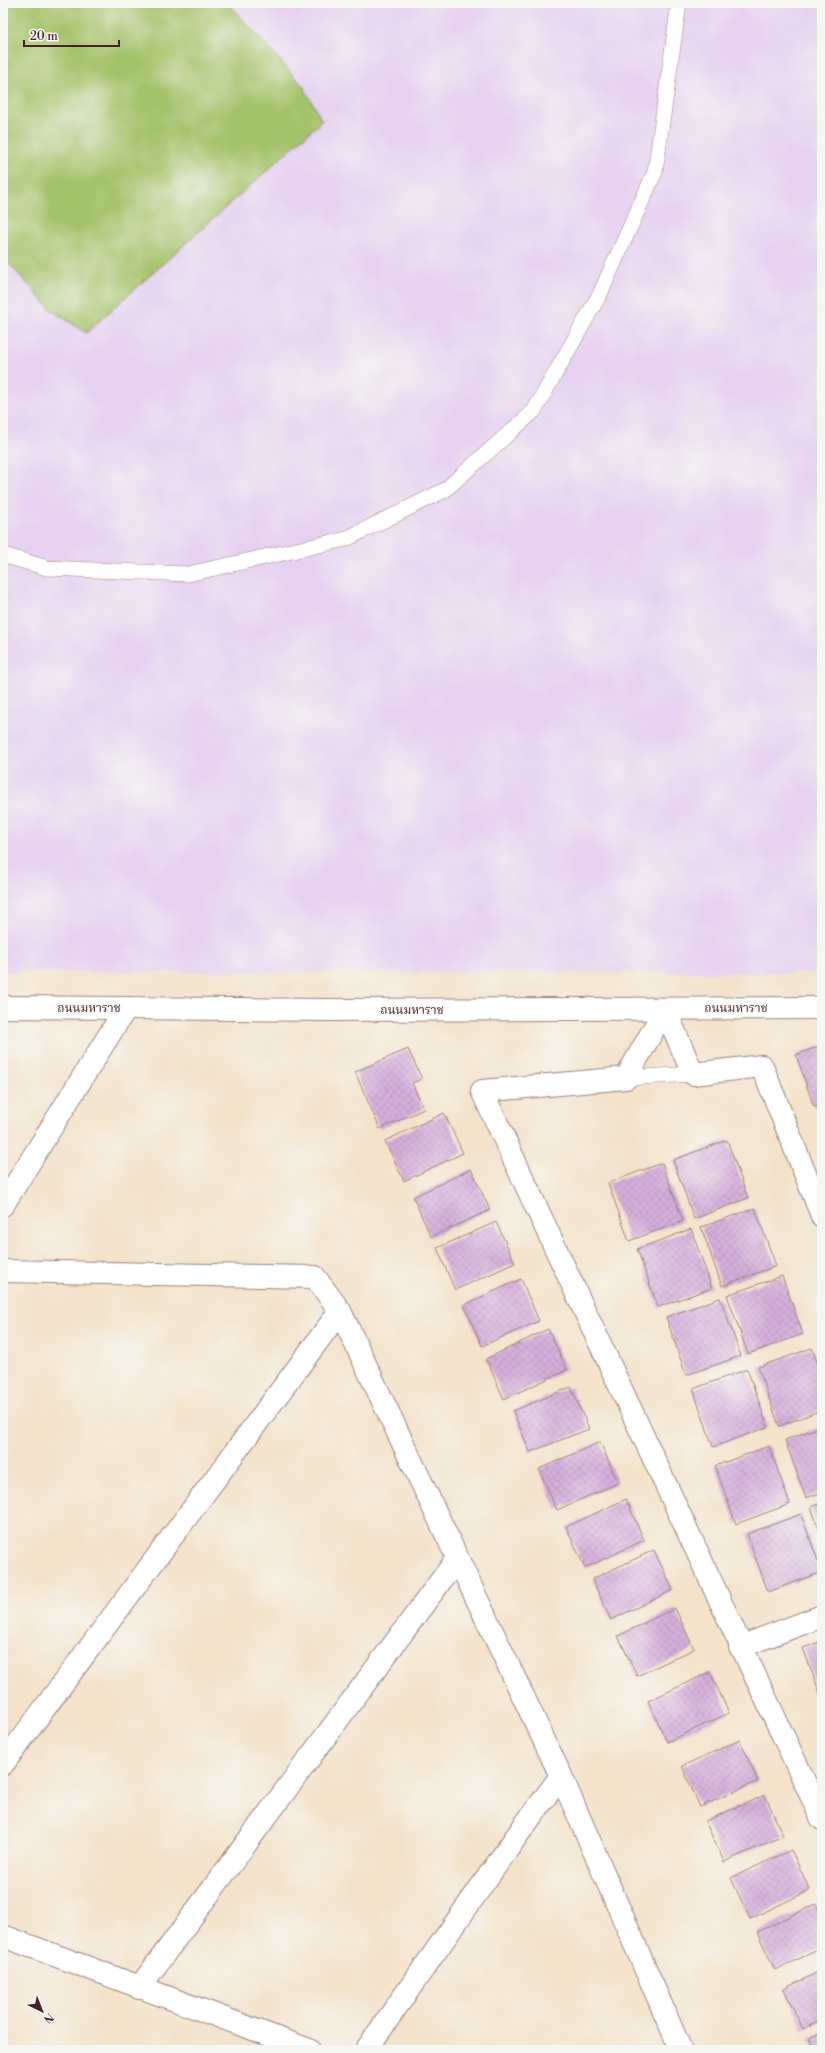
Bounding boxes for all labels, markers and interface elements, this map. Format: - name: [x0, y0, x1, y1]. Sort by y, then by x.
- scale bar: [24, 22, 119, 48]
- text: 20 m: [30, 29, 58, 44]
- street label: ถนนมหาราช: [57, 1001, 121, 1016]
- street label: ถนนมหาราช: [704, 1001, 768, 1016]
- street label: ถนนมหาราช: [380, 1003, 444, 1018]
- north arrow: [22, 1991, 62, 2031]
- text: N: [40, 2009, 56, 2026]

